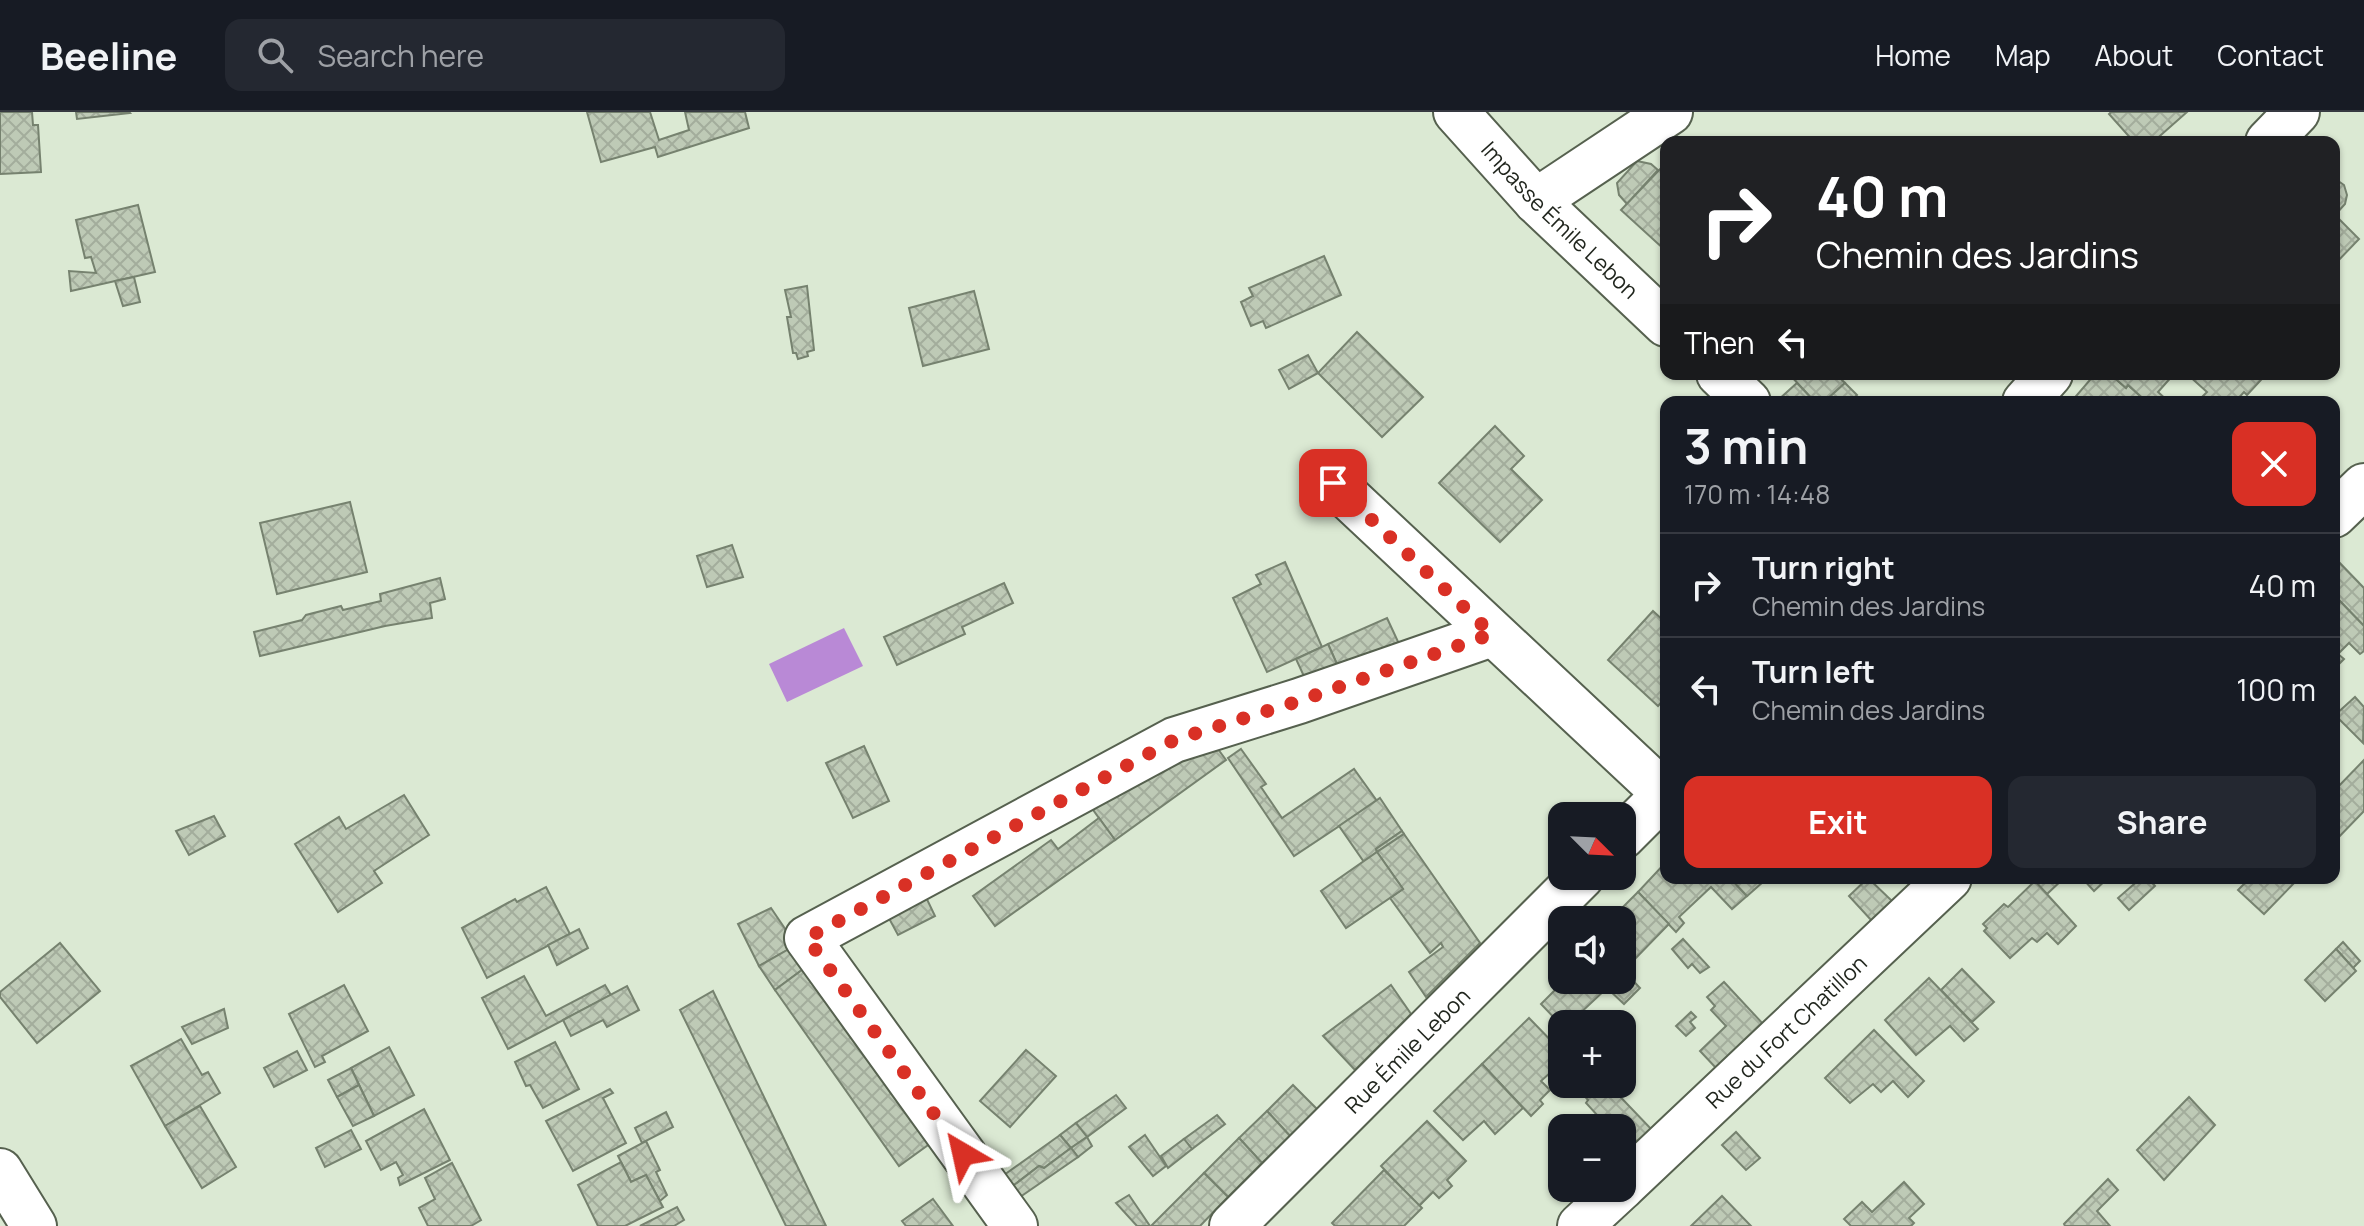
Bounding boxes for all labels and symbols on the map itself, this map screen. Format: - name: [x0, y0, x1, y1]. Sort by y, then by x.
- street label: Impasse Émile Lebon: [1474, 135, 1645, 305]
- pin: [1299, 449, 1367, 517]
- north arrow: [1548, 802, 1636, 890]
- street label: Rue du Fort Chatillon: [1699, 948, 1873, 1115]
- street label: Rue Émile Lebon: [1338, 981, 1477, 1120]
- position arrow: [921, 1112, 1005, 1196]

